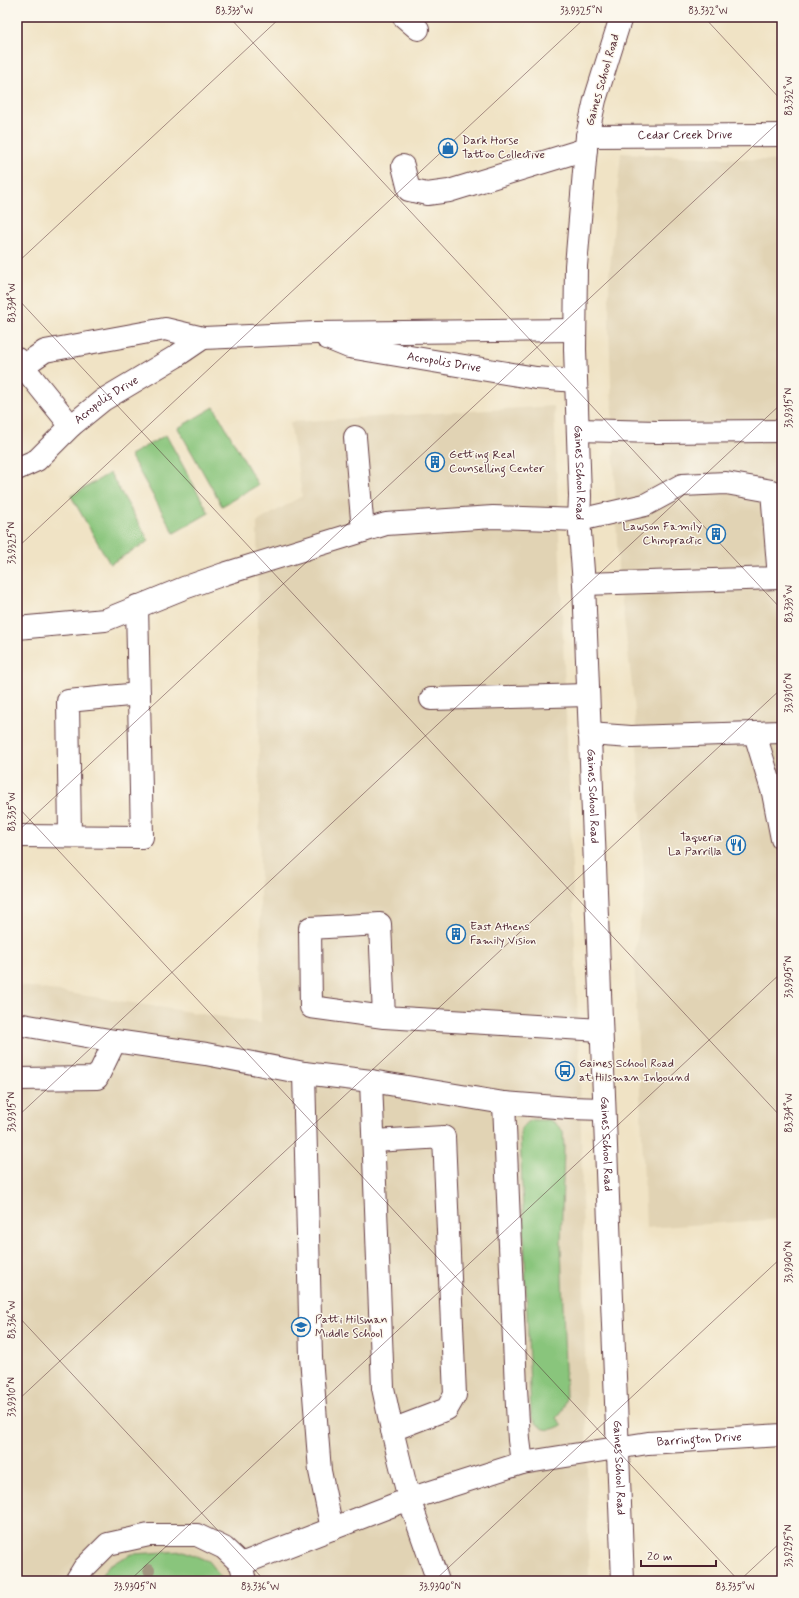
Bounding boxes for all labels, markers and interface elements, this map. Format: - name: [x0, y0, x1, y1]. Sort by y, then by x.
- text: 83.333°W: [215, 4, 253, 18]
- text: 33.9325°N: [560, 4, 602, 18]
- text: 83.332°W: [688, 4, 728, 18]
- street label: Gaines School Road: [582, 32, 624, 128]
- text: 83.332°W: [782, 76, 796, 116]
- street label: Cedar Creek Drive: [637, 127, 733, 144]
- place label: Dark Horse Tattoo Collective: [462, 133, 545, 163]
- shop icon: Dark Horse Tattoo Collective: [437, 137, 459, 159]
- text: 83.334°W: [5, 283, 19, 323]
- street label: Acropolis Drive: [406, 349, 482, 377]
- street label: Acropolis Drive: [71, 372, 142, 428]
- text: 33.9315°N: [782, 388, 796, 428]
- street label: Gaines School Road: [570, 425, 588, 520]
- place label: Getting Real Counselling Center: [449, 447, 545, 478]
- building icon: Getting Real Counselling Center: [424, 451, 446, 473]
- place label: Lawson Family Chiropractic: [623, 519, 702, 549]
- text: 33.9325°N: [5, 522, 19, 564]
- building icon: Lawson Family Chiropractic: [705, 523, 727, 545]
- text: 83.333°W: [782, 585, 796, 623]
- text: 33.9310°N: [782, 673, 796, 713]
- street label: Gaines School Road: [582, 748, 602, 844]
- text: 83.335°W: [5, 793, 19, 831]
- place label: Taqueria La Parrilla: [668, 830, 722, 860]
- restaurant icon: Taqueria La Parrilla: [725, 834, 747, 856]
- place label: East Athens Family Vision: [470, 919, 536, 949]
- building icon: East Athens Family Vision: [445, 923, 467, 945]
- text: 33.9305°N: [782, 956, 796, 998]
- place label: Gaines School Road at Hilsman Inbound: [579, 1056, 689, 1086]
- bus stop icon: Gaines School Road at Hilsman Inbound: [554, 1060, 576, 1082]
- text: 33.9315°N: [5, 1092, 19, 1132]
- text: 83.334°W: [782, 1093, 796, 1133]
- street label: Gaines School Road: [596, 1096, 616, 1192]
- text: 33.9300°N: [782, 1241, 796, 1283]
- text: 83.336°W: [5, 1301, 19, 1339]
- place label: Patti Hilsman Middle School: [315, 1312, 387, 1342]
- school or university icon: Patti Hilsman Middle School: [290, 1316, 312, 1338]
- text: 33.9310°N: [5, 1377, 19, 1417]
- street label: Gaines School Road: [609, 1420, 628, 1515]
- street label: Barrington Drive: [656, 1429, 742, 1450]
- text: 33.9295°N: [782, 1524, 796, 1567]
- scale bar: [641, 1542, 716, 1568]
- text: 20 m: [647, 1549, 673, 1565]
- text: 33.9305°N: [114, 1580, 156, 1594]
- text: 83.336°W: [241, 1580, 279, 1594]
- text: 33.9300°N: [419, 1580, 461, 1594]
- text: 83.335°W: [716, 1580, 754, 1594]

